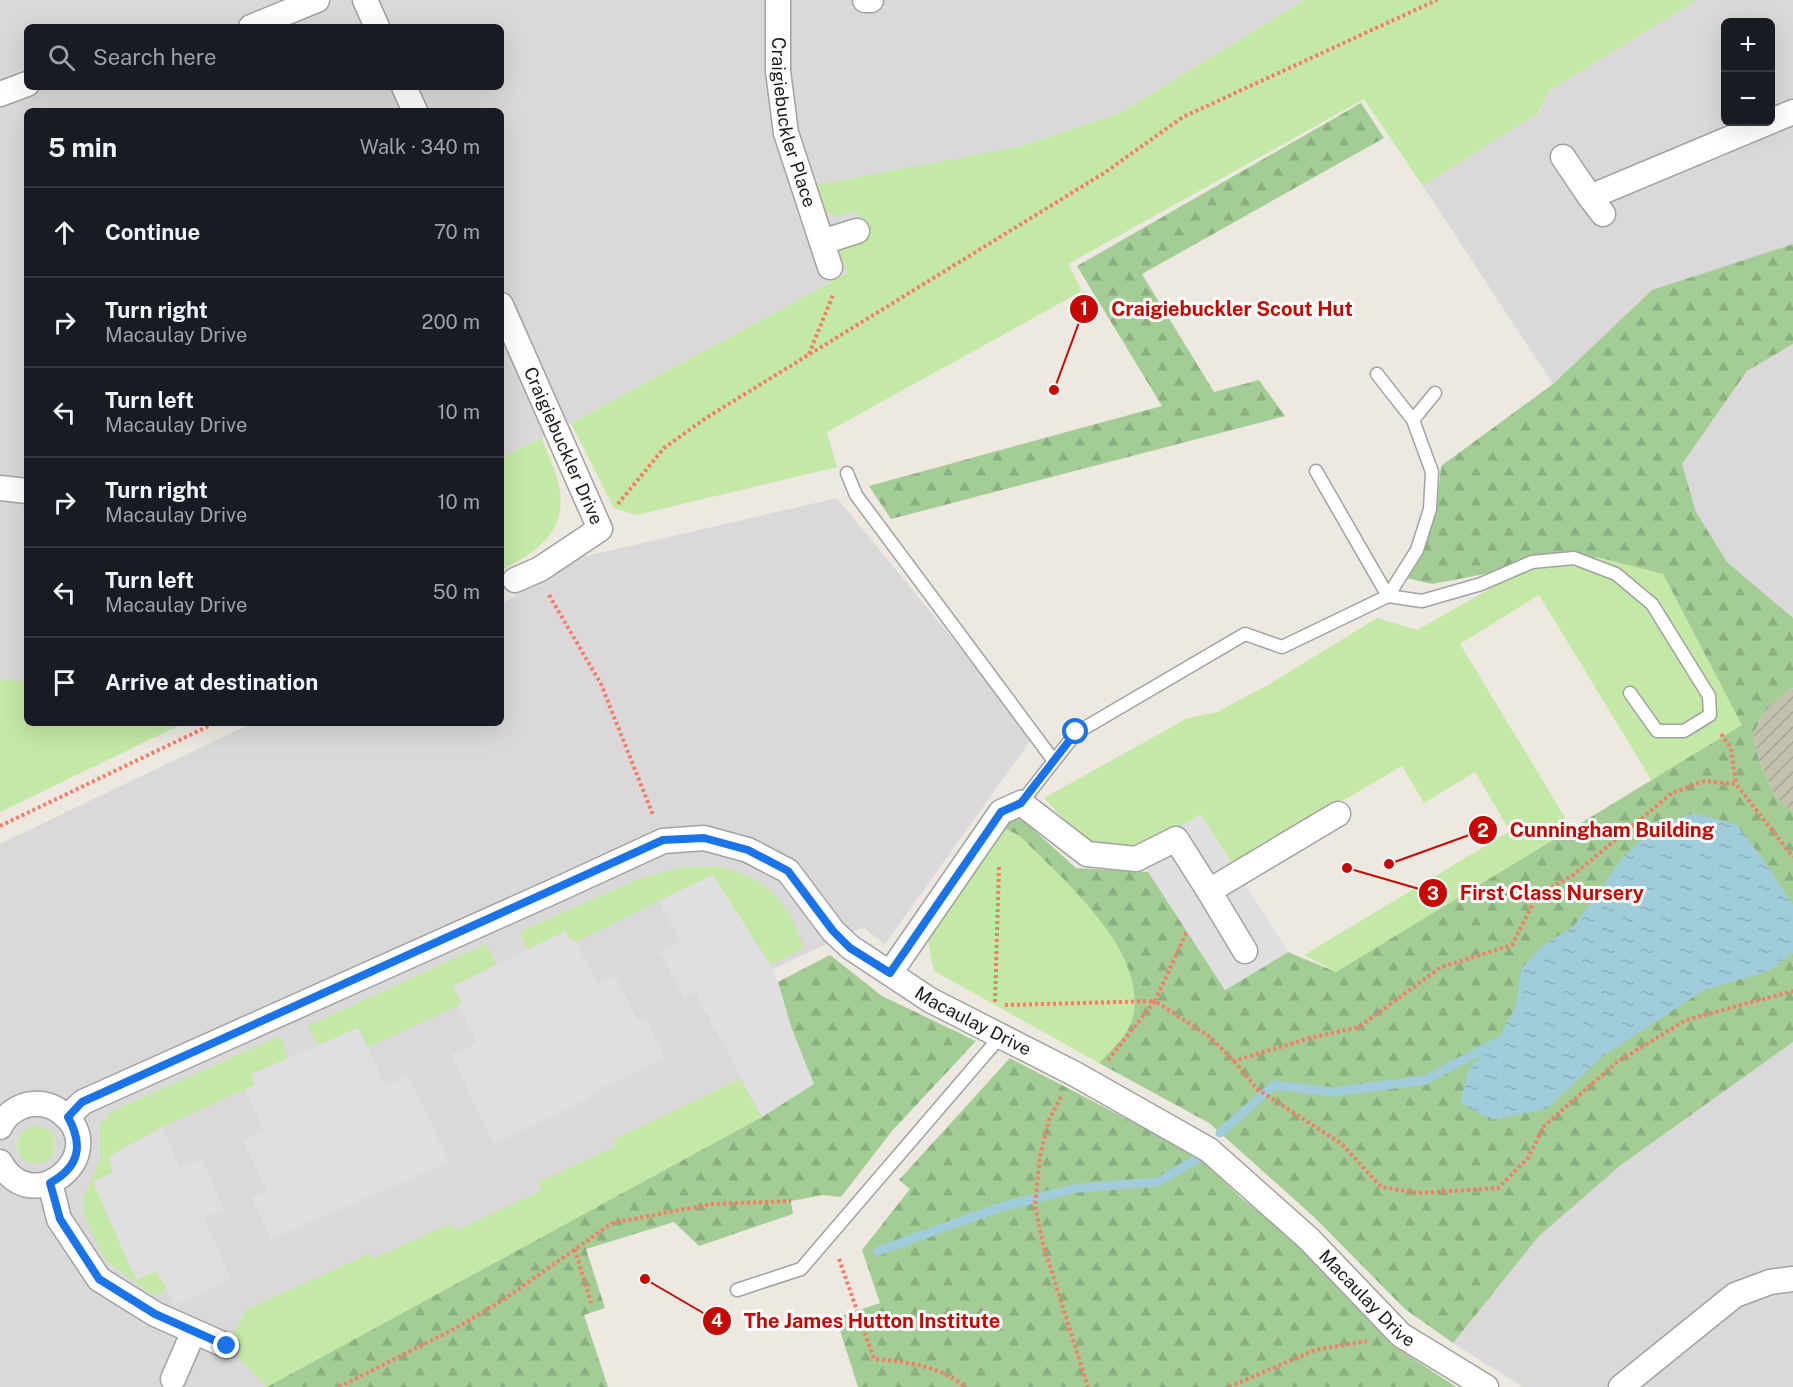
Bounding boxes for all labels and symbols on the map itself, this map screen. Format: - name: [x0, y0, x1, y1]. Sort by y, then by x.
- street label: Craigiebuckler Place: [768, 37, 821, 210]
- callout: Craigiebuckler Scout Hut: [1069, 290, 1365, 328]
- text: Craigiebuckler Scout Hut: [1111, 297, 1353, 321]
- text: 1: [1080, 298, 1088, 319]
- street label: Craigiebuckler Drive: [520, 364, 608, 528]
- route start: [1062, 718, 1088, 744]
- callout: Cunningham Building: [1468, 811, 1727, 849]
- text: Cunningham Building: [1510, 818, 1715, 842]
- text: 2: [1477, 820, 1489, 841]
- callout: First Class Nursery: [1418, 874, 1657, 912]
- text: First Class Nursery: [1460, 881, 1644, 905]
- text: 3: [1427, 883, 1439, 904]
- street label: Macaulay Drive: [911, 982, 1035, 1060]
- street label: Macaulay Drive: [1315, 1245, 1419, 1351]
- callout: The James Hutton Institute: [702, 1302, 1012, 1340]
- text: The James Hutton Institute: [744, 1309, 1000, 1333]
- text: 4: [711, 1310, 723, 1331]
- route end: [213, 1332, 239, 1358]

